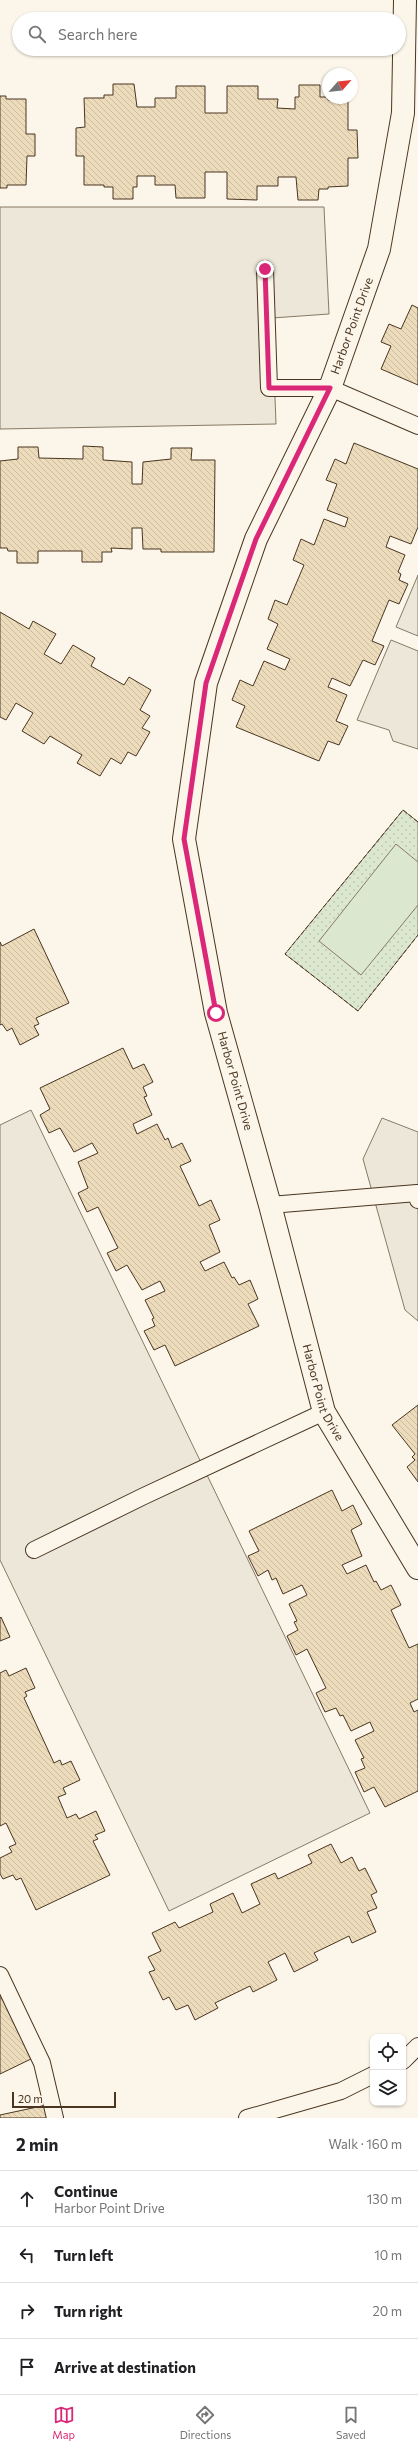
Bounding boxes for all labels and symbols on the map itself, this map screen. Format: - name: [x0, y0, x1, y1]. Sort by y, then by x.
- north arrow: [322, 68, 358, 104]
- route end: [256, 260, 274, 278]
- street label: Harbor Point Drive: [327, 275, 375, 376]
- route start: [207, 1004, 225, 1022]
- street label: Harbor Point Drive: [215, 1029, 257, 1132]
- street label: Harbor Point Drive: [301, 1342, 347, 1443]
- scale bar: [12, 2090, 116, 2109]

